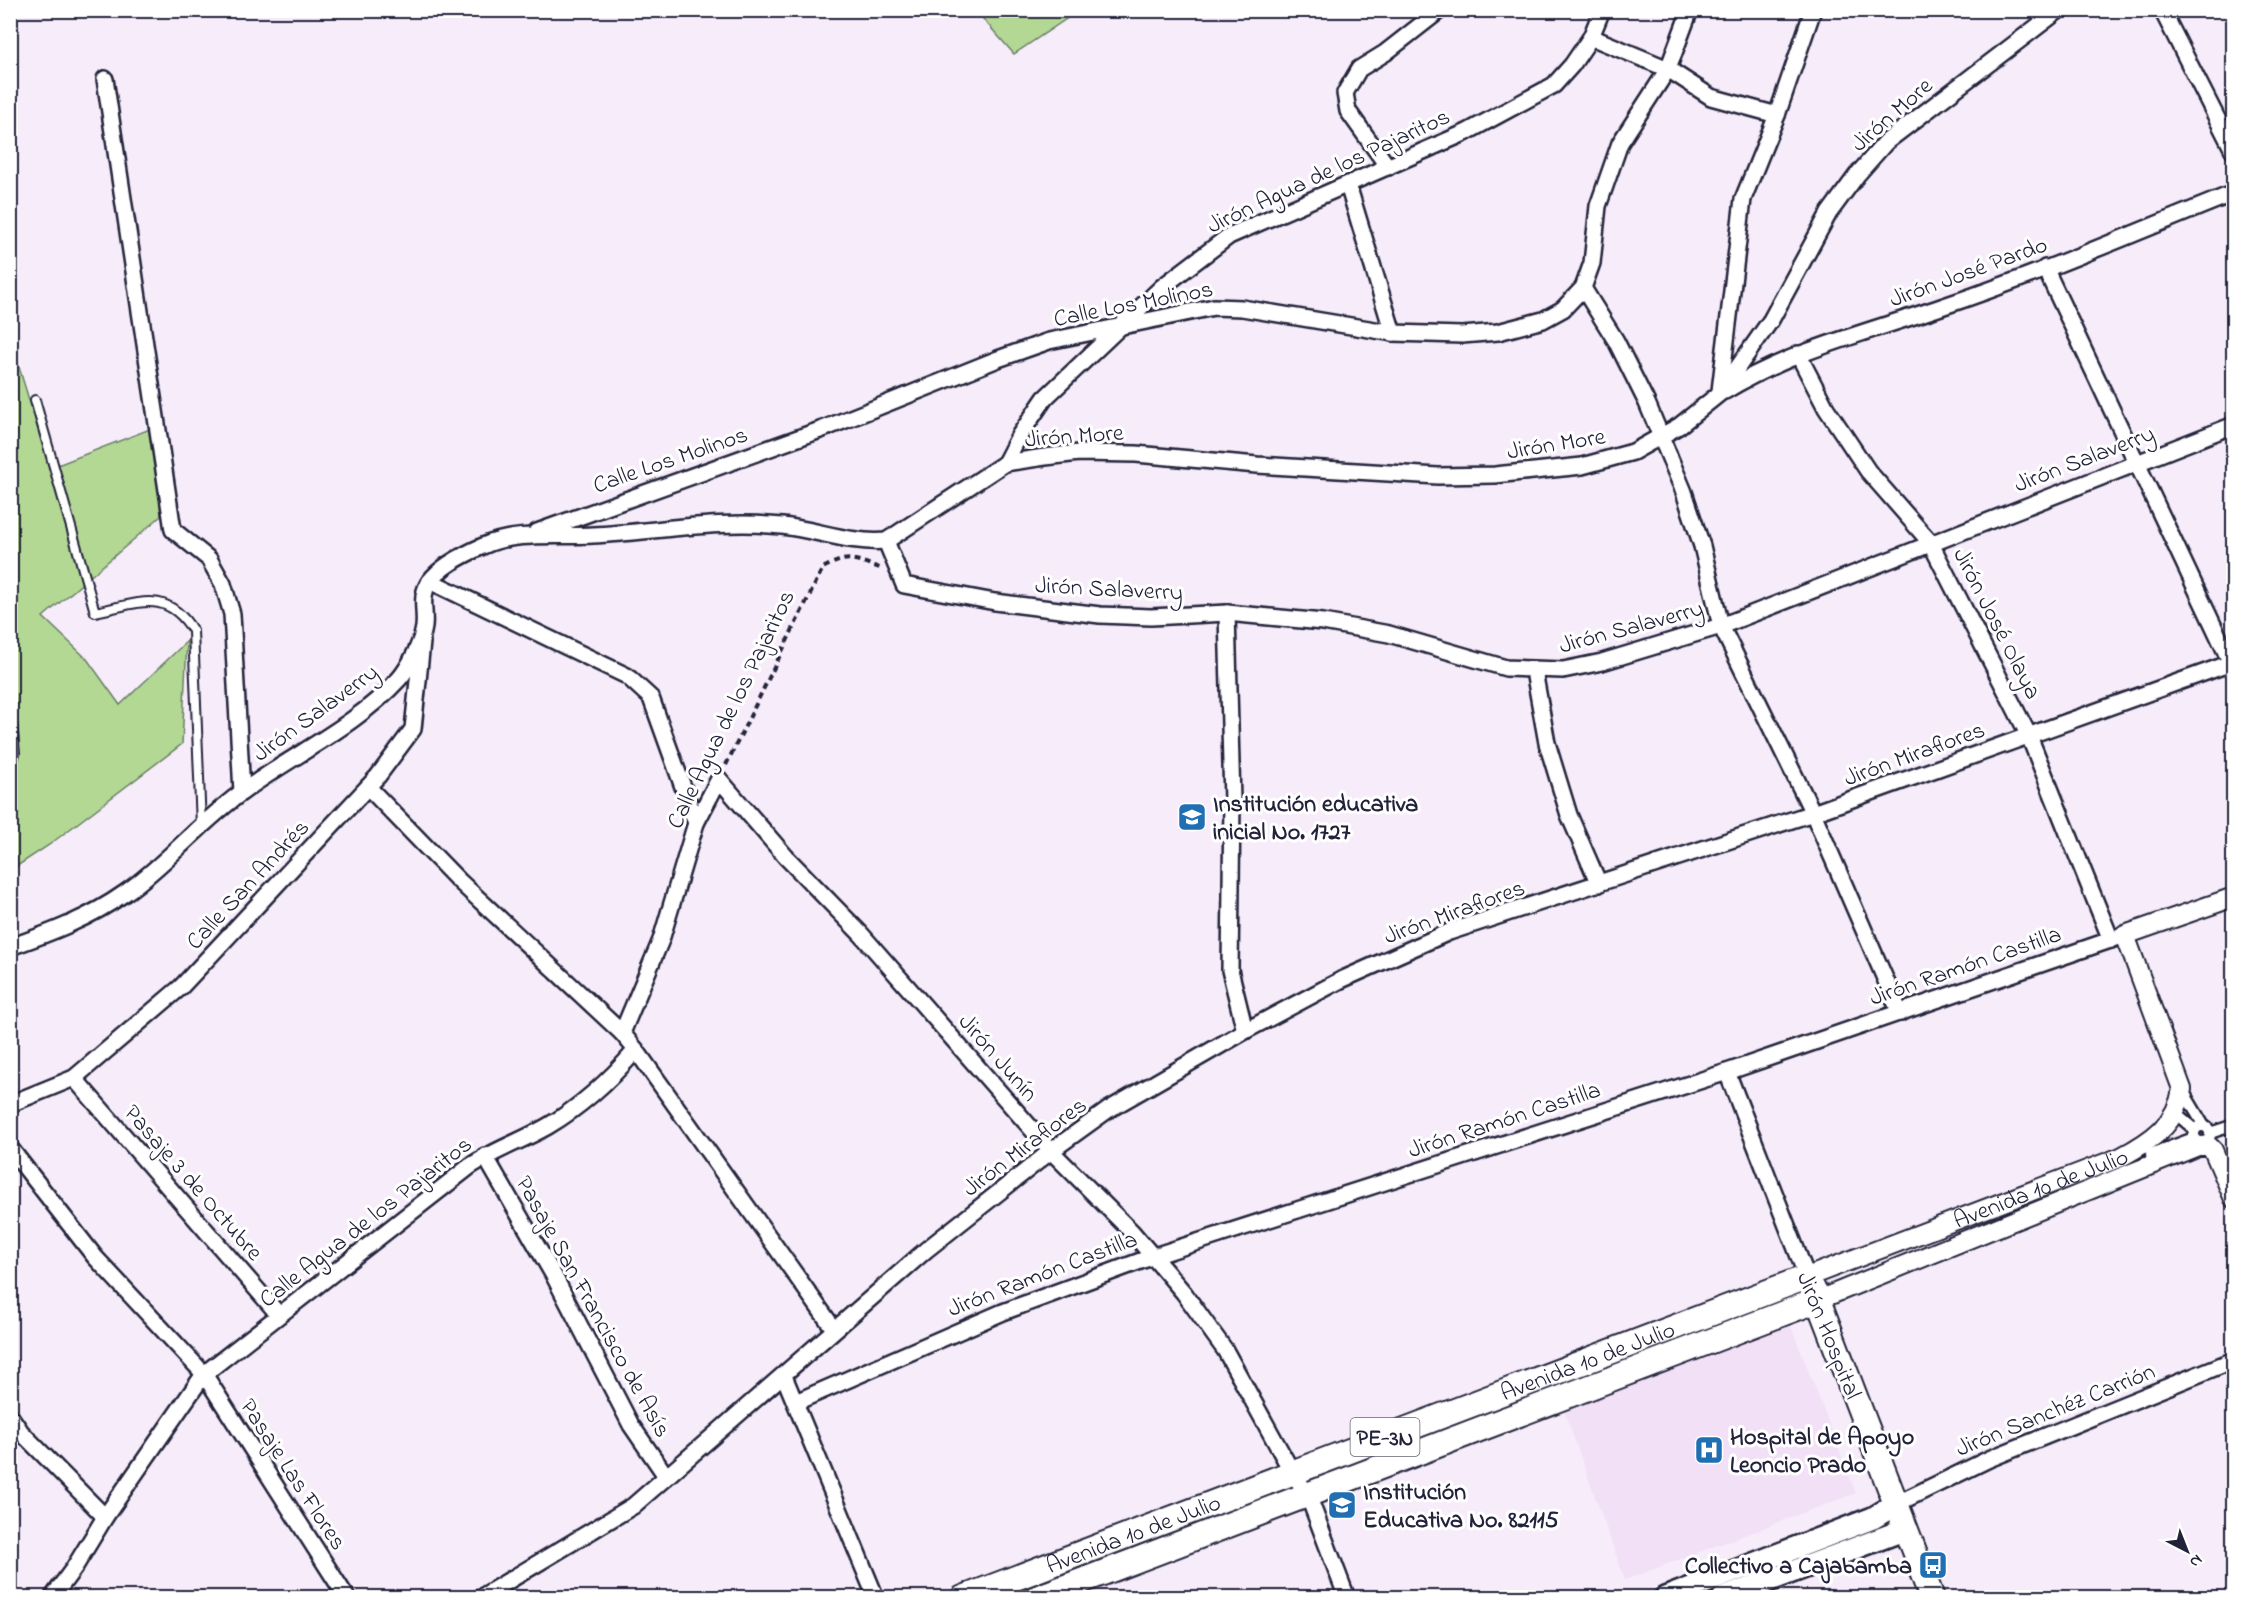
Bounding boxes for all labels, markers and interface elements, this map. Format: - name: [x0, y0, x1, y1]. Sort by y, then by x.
- street label: Jirón More: [1844, 70, 1942, 162]
- street label: Jirón Agua de los Pajaritos: [1202, 100, 1456, 244]
- street label: Jirón José Pardo: [1885, 229, 2053, 318]
- street label: Calle Los Molinos: [1051, 273, 1216, 338]
- street label: Jirón More: [1024, 417, 1125, 458]
- street label: Jirón Salaverry: [2009, 417, 2161, 504]
- street label: Calle Los Molinos: [589, 418, 753, 504]
- street label: Jirón More: [1505, 420, 1608, 470]
- street label: Jirón José Olaya: [1942, 542, 2049, 706]
- street label: Jirón Salaverry: [1034, 569, 1184, 613]
- street label: Calle Agua de los Pajaritos: [659, 585, 805, 835]
- street label: Jirón Salaverry: [1556, 592, 1708, 665]
- street label: Jirón Salaverry: [246, 656, 387, 773]
- street label: Jirón Miraflores: [1839, 714, 1990, 797]
- place label: Institución educativa inicial No. 1727: [1213, 788, 1418, 851]
- school or university icon: Institución educativa inicial No. 1727: [1176, 801, 1208, 833]
- street label: Calle San Andrés: [179, 812, 319, 959]
- street label: Jirón Miraflores: [1379, 872, 1530, 955]
- street label: Jirón Ramón Castilla: [1865, 918, 2066, 1017]
- street label: Jirón Junín: [949, 1007, 1045, 1111]
- street label: Jirón Ramón Castilla: [1404, 1074, 1606, 1169]
- street label: Jirón Miraflores: [956, 1089, 1095, 1207]
- street label: Pasaje 3 de Octubre: [114, 1098, 270, 1270]
- street label: Calle Agua de los Pajaritos: [253, 1129, 480, 1317]
- street label: Avenida 10 de Julio: [1949, 1141, 2134, 1239]
- street label: Pasaje San Francisco de Asís: [505, 1170, 678, 1444]
- street label: Jirón Ramón Castilla: [943, 1223, 1143, 1328]
- street label: Jirón Hospital: [1786, 1267, 1869, 1405]
- street label: Avenida 10 de Julio: [1496, 1314, 1681, 1412]
- street label: Jirón Sanchéz Carrión: [1951, 1355, 2161, 1467]
- street label: Pasaje Las Flores: [230, 1393, 354, 1558]
- road number: PE-3N: [1350, 1418, 1420, 1456]
- place label: Hospital de Apoyo Leoncio Prado: [1730, 1421, 1914, 1484]
- hospital icon: Hospital de Apoyo Leoncio Prado: [1693, 1434, 1725, 1466]
- place label: Institución Educativa No. 82115: [1363, 1476, 1559, 1539]
- street label: Avenida 10 de Julio: [1041, 1486, 1227, 1585]
- school or university icon: Institución Educativa No. 82115: [1326, 1489, 1358, 1521]
- north arrow: [2157, 1521, 2217, 1581]
- text: N: [2184, 1548, 2208, 1573]
- bus stop icon: Collectivo a Cajabamba: [1917, 1549, 1949, 1581]
- place label: Collectivo a Cajabamba: [1685, 1550, 1912, 1585]

